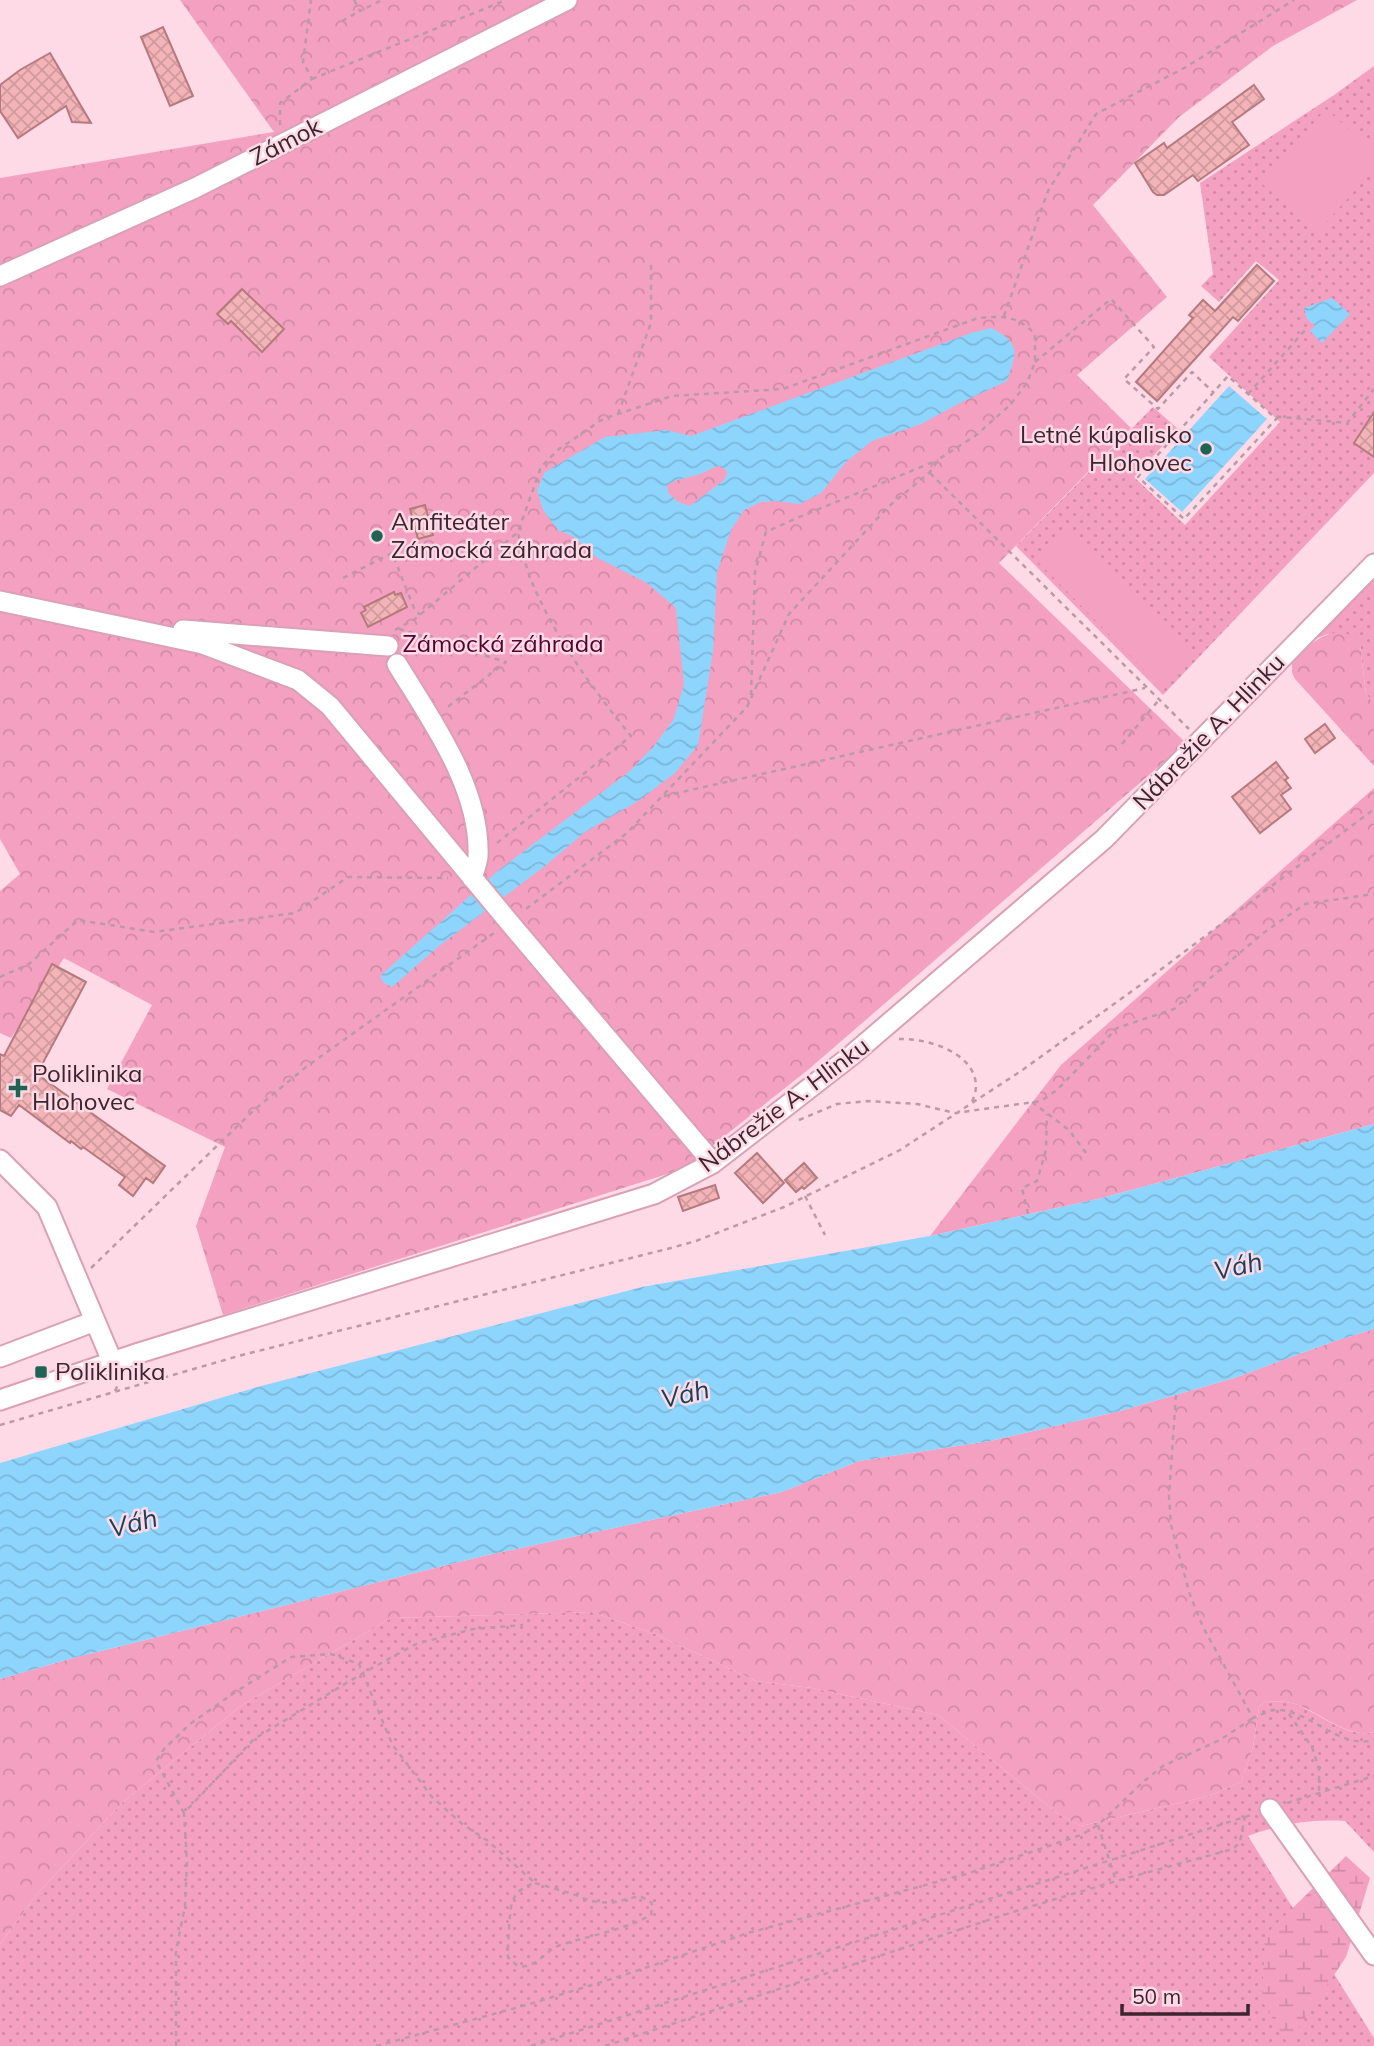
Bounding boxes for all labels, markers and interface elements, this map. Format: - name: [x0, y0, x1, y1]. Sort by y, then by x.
- street label: Zámok: [245, 110, 327, 172]
- place label: Letné kúpalisko Hlohovec: [1020, 419, 1192, 477]
- marker: Letné kúpalisko Hlohovec: [1198, 441, 1214, 457]
- place label: Amfiteáter Zámocká záhrada: [391, 506, 592, 564]
- marker: Amfiteáter Zámocká záhrada: [369, 528, 385, 544]
- park label: Zámocká záhrada: [402, 628, 604, 658]
- street label: Nábrežie A. Hlinku: [1126, 647, 1291, 816]
- street label: Nábrežie A. Hlinku: [692, 1030, 875, 1178]
- place label: Poliklinika Hlohovec: [32, 1058, 142, 1116]
- marker: Poliklinika Hlohovec: [10, 1080, 26, 1096]
- water label: Váh: [1210, 1244, 1265, 1287]
- place label: Poliklinika: [55, 1356, 165, 1386]
- marker: Poliklinika: [33, 1364, 49, 1380]
- water label: Váh: [657, 1372, 712, 1415]
- water label: Váh: [105, 1501, 161, 1544]
- scale bar: [1122, 1972, 1248, 2016]
- text: 50 m: [1132, 1983, 1181, 2009]

